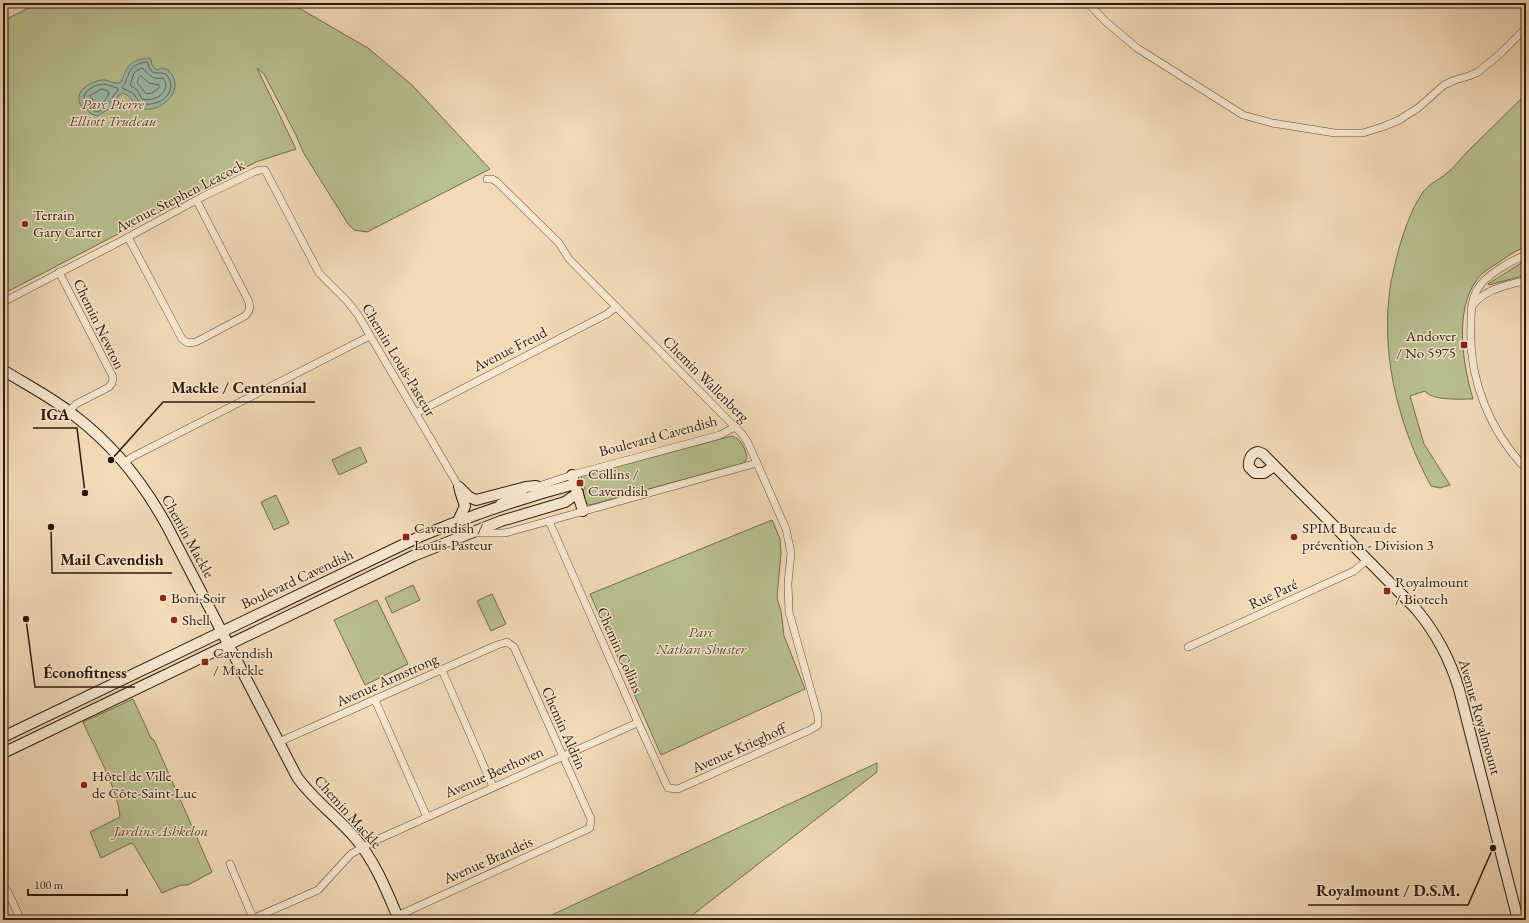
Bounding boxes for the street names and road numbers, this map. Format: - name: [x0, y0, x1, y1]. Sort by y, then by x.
- street label: Avenue Stephen Leacock: [111, 154, 248, 237]
- street label: Chemin Newton: [69, 275, 130, 372]
- street label: Chemin Louis-Pasteur: [358, 300, 441, 420]
- street label: Avenue Freud: [469, 322, 550, 376]
- street label: Chemin Wallenberg: [659, 331, 754, 426]
- street label: Boulevard Cavendish: [597, 411, 719, 460]
- street label: Chemin Mackle: [158, 491, 219, 581]
- street label: Boulevard Cavendish: [238, 544, 356, 613]
- street label: Rue Paré: [1245, 574, 1300, 613]
- street label: Chemin Collins: [593, 604, 648, 696]
- street label: Avenue Armstrong: [332, 648, 441, 711]
- street label: Avenue Royalmount: [1455, 656, 1506, 777]
- street label: Chemin Aldrin: [538, 683, 591, 772]
- street label: Avenue Krieghoff: [688, 717, 791, 777]
- street label: Avenue Beethoven: [441, 741, 546, 802]
- street label: Chemin Mackle: [310, 771, 386, 852]
- street label: Avenue Brandeis: [439, 831, 536, 888]

